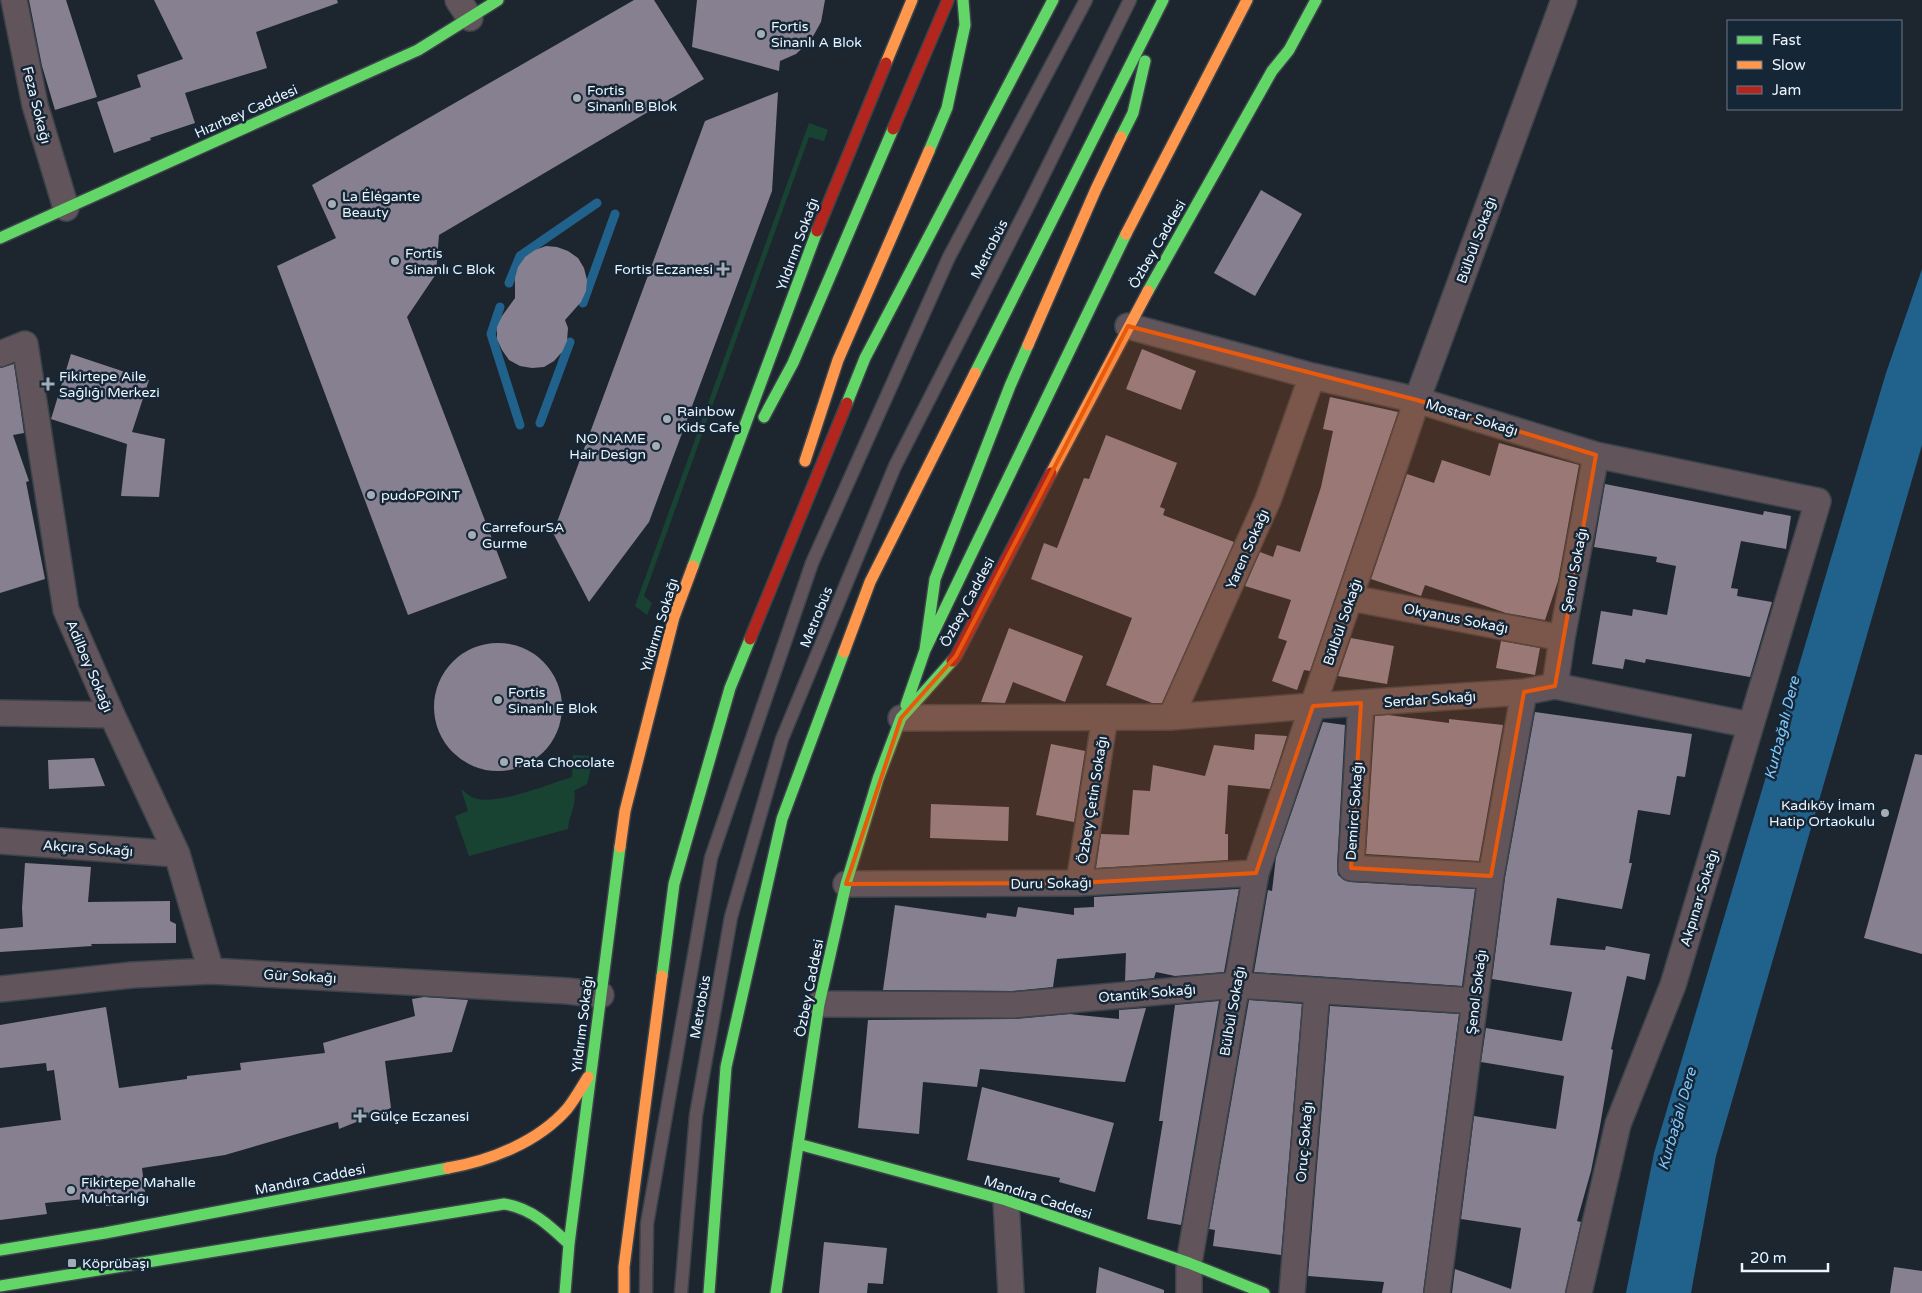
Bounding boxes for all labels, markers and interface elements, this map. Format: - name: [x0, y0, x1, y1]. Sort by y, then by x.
- place label: Fortis Sinanlı A Blok: [771, 18, 862, 51]
- legend: [1727, 20, 1902, 110]
- marker: Fortis Sinanlı A Blok: [755, 28, 767, 40]
- text: Fast: [1772, 31, 1802, 49]
- text: Slow: [1772, 56, 1806, 74]
- street label: Feza Sokağı: [19, 65, 54, 146]
- street label: Hızırbey Caddesi: [192, 81, 300, 142]
- text: Jam: [1772, 81, 1801, 99]
- place label: Fortis Sinanlı B Blok: [587, 82, 677, 115]
- marker: Fortis Sinanlı B Blok: [571, 92, 583, 104]
- place label: La Élégante Beauty: [342, 188, 420, 221]
- street label: Yıldırım Sokağı: [773, 195, 822, 293]
- street label: Bülbül Sokağı: [1453, 195, 1500, 286]
- street label: Özbey Caddesi: [1125, 197, 1190, 292]
- marker: La Élégante Beauty: [326, 198, 338, 210]
- street label: Metrobüs: [967, 216, 1012, 282]
- place label: Fortis Sinanlı C Blok: [405, 245, 495, 278]
- marker: Fortis Sinanlı C Blok: [389, 255, 401, 267]
- place label: Fortis Eczanesi: [614, 261, 713, 278]
- marker: Fortis Eczanesi: [717, 263, 729, 275]
- place label: Fikirtepe Aile Sağlığı Merkezi: [59, 368, 160, 401]
- marker: Fikirtepe Aile Sağlığı Merkezi: [41, 377, 55, 391]
- street label: Mostar Sokağı: [1424, 395, 1520, 440]
- place label: Rainbow Kids Cafe: [677, 403, 739, 436]
- marker: Rainbow Kids Cafe: [661, 413, 673, 425]
- place label: NO NAME Hair Design: [569, 430, 646, 463]
- marker: NO NAME Hair Design: [650, 440, 662, 452]
- place label: pudoPOINT: [381, 487, 461, 504]
- marker: pudoPOINT: [365, 489, 377, 501]
- street label: Yaren Sokağı: [1222, 507, 1273, 592]
- place label: CarrefourSA Gurme: [482, 519, 564, 552]
- street label: Şenol Sokağı: [1558, 526, 1591, 614]
- marker: CarrefourSA Gurme: [466, 529, 478, 541]
- street label: Özbey Caddesi: [937, 554, 998, 650]
- street label: Yıldırım Sokağı: [637, 576, 682, 674]
- street label: Bülbül Sokağı: [1320, 576, 1365, 668]
- street label: Metrobüs: [797, 584, 837, 650]
- street label: Okyanus Sokağı: [1402, 600, 1510, 637]
- street label: Adilbey Sokağı: [62, 617, 117, 715]
- water label: Kurbağalı Dere: [1760, 673, 1804, 781]
- place label: Fortis Sinanlı E Blok: [508, 684, 598, 717]
- street label: Serdar Sokağı: [1383, 688, 1477, 711]
- marker: Fortis Sinanlı E Blok: [492, 694, 504, 706]
- street label: Özbey Çetin Sokağı: [1074, 735, 1111, 865]
- place label: Pata Chocolate: [514, 754, 615, 771]
- marker: Pata Chocolate: [498, 756, 510, 768]
- street label: Demirci Sokağı: [1343, 761, 1366, 861]
- place label: Kadıköy İmam Hatip Ortaokulu: [1769, 797, 1875, 830]
- marker: Kadıköy İmam Hatip Ortaokulu: [1879, 807, 1891, 819]
- street label: Akçıra Sokağı: [42, 837, 134, 860]
- street label: Akpınar Sokağı: [1677, 848, 1722, 949]
- street label: Duru Sokağı: [1010, 874, 1092, 893]
- street label: Özbey Caddesi: [792, 938, 827, 1039]
- street label: Şenol Sokağı: [1463, 949, 1490, 1036]
- street label: Bülbül Sokağı: [1216, 965, 1249, 1057]
- street label: Gür Sokağı: [263, 966, 337, 987]
- street label: Metrobüs: [687, 974, 714, 1040]
- street label: Yıldırım Sokağı: [568, 975, 597, 1073]
- street label: Otantik Sokağı: [1098, 981, 1197, 1006]
- water label: Kurbağalı Dere: [1654, 1064, 1701, 1172]
- street label: Oruç Sokağı: [1292, 1101, 1316, 1183]
- place label: Gülçe Eczanesi: [370, 1108, 469, 1125]
- marker: Gülçe Eczanesi: [354, 1110, 366, 1122]
- street label: Mandıra Caddesi: [253, 1160, 367, 1199]
- street label: Mandıra Caddesi: [982, 1172, 1094, 1223]
- place label: Fikirtepe Mahalle Muhtarlığı: [81, 1174, 196, 1207]
- marker: Fikirtepe Mahalle Muhtarlığı: [65, 1184, 77, 1196]
- scale bar: [1742, 1240, 1828, 1272]
- text: 20 m: [1750, 1249, 1787, 1267]
- place label: Köprübaşı: [82, 1255, 150, 1272]
- marker: Köprübaşı: [66, 1257, 78, 1269]

